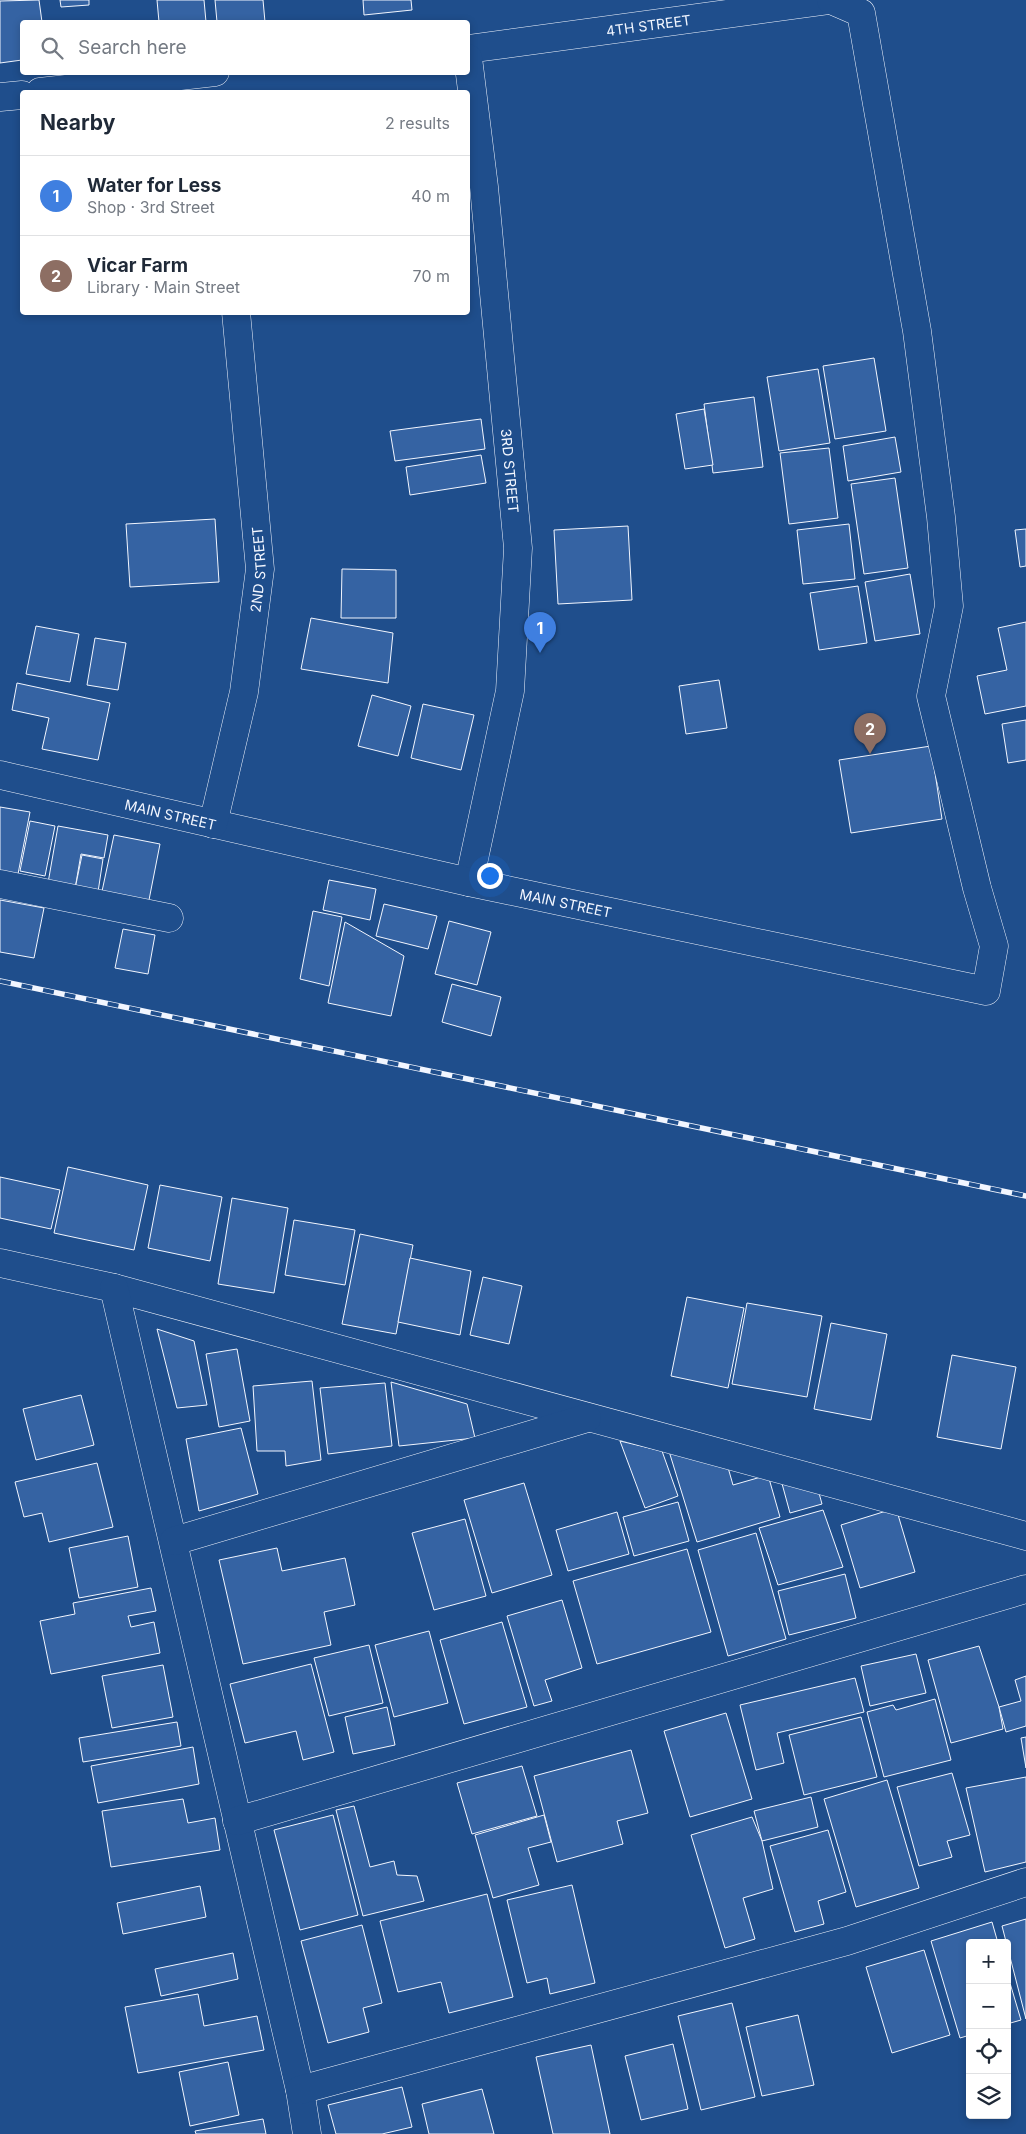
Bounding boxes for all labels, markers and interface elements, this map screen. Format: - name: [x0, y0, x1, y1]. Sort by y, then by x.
- street label: 4TH STREET: [605, 10, 692, 39]
- search box: [20, 20, 470, 75]
- icon: search: [38, 34, 66, 62]
- text: Search here: [78, 36, 187, 59]
- text: Nearby: [40, 110, 115, 135]
- text: 2 results: [385, 113, 450, 133]
- text: Water for Less: [87, 174, 221, 197]
- text: 1: [53, 186, 59, 206]
- text: 40 m: [411, 186, 450, 206]
- text: Shop · 3rd Street: [87, 197, 215, 217]
- text: Vicar Farm: [87, 254, 188, 277]
- text: 2: [51, 266, 61, 286]
- text: 70 m: [413, 266, 450, 286]
- text: Library · Main Street: [87, 277, 240, 297]
- street label: 3RD STREET: [498, 428, 523, 514]
- street label: 2ND STREET: [246, 526, 269, 613]
- pin: 1: [524, 612, 556, 653]
- pin: 2: [854, 713, 886, 754]
- street label: MAIN STREET: [123, 795, 218, 833]
- your location: [477, 863, 503, 889]
- street label: MAIN STREET: [518, 884, 613, 920]
- map controls: [966, 1939, 1011, 2119]
- button: +: [966, 1939, 1011, 1984]
- button: −: [966, 1984, 1011, 2029]
- button: locate: [966, 2029, 1011, 2074]
- button: layers: [966, 2074, 1011, 2119]

